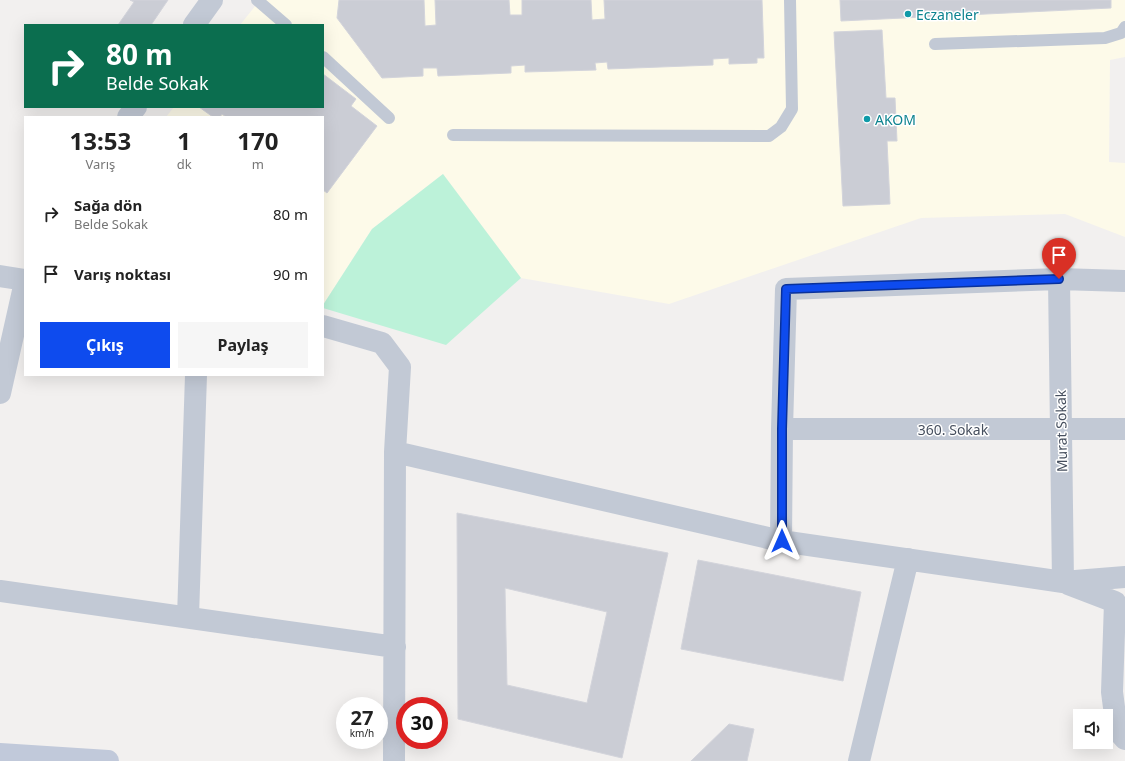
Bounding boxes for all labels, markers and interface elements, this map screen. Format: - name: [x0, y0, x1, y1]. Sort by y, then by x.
- place label: Eczaneler: [916, 5, 979, 24]
- marker: Eczaneler: [903, 9, 913, 19]
- text: 80 m: [106, 35, 173, 73]
- icon: right: [40, 40, 92, 92]
- text: Belde Sokak: [106, 71, 209, 95]
- place label: AKOM: [875, 110, 916, 129]
- marker: AKOM: [862, 114, 872, 124]
- text: 13:53: [70, 124, 131, 157]
- text: 1: [177, 124, 191, 157]
- text: 170: [237, 124, 278, 157]
- text: Varış: [85, 155, 115, 173]
- text: dk: [177, 155, 192, 173]
- text: m: [252, 155, 264, 173]
- text: Sağa dön: [74, 195, 142, 215]
- icon: right: [40, 203, 62, 225]
- text: 80 m: [273, 204, 308, 224]
- text: Belde Sokak: [74, 215, 148, 233]
- pin: [1042, 238, 1076, 279]
- icon: arrive: [1048, 244, 1070, 266]
- icon: arrive: [40, 263, 62, 285]
- text: Varış noktası: [74, 264, 171, 284]
- text: 90 m: [273, 264, 308, 284]
- button: Çıkış: [40, 322, 170, 368]
- button: Paylaş: [178, 322, 308, 368]
- street label: Murat Sokak: [1051, 389, 1071, 472]
- street label: 360. Sokak: [918, 420, 989, 439]
- position arrow: [761, 520, 803, 562]
- speed limit sign: 30: [396, 697, 448, 749]
- text: 27: [351, 704, 373, 731]
- map controls: [1073, 709, 1113, 749]
- button: sound: [1073, 709, 1113, 749]
- text: km/h: [350, 726, 374, 740]

